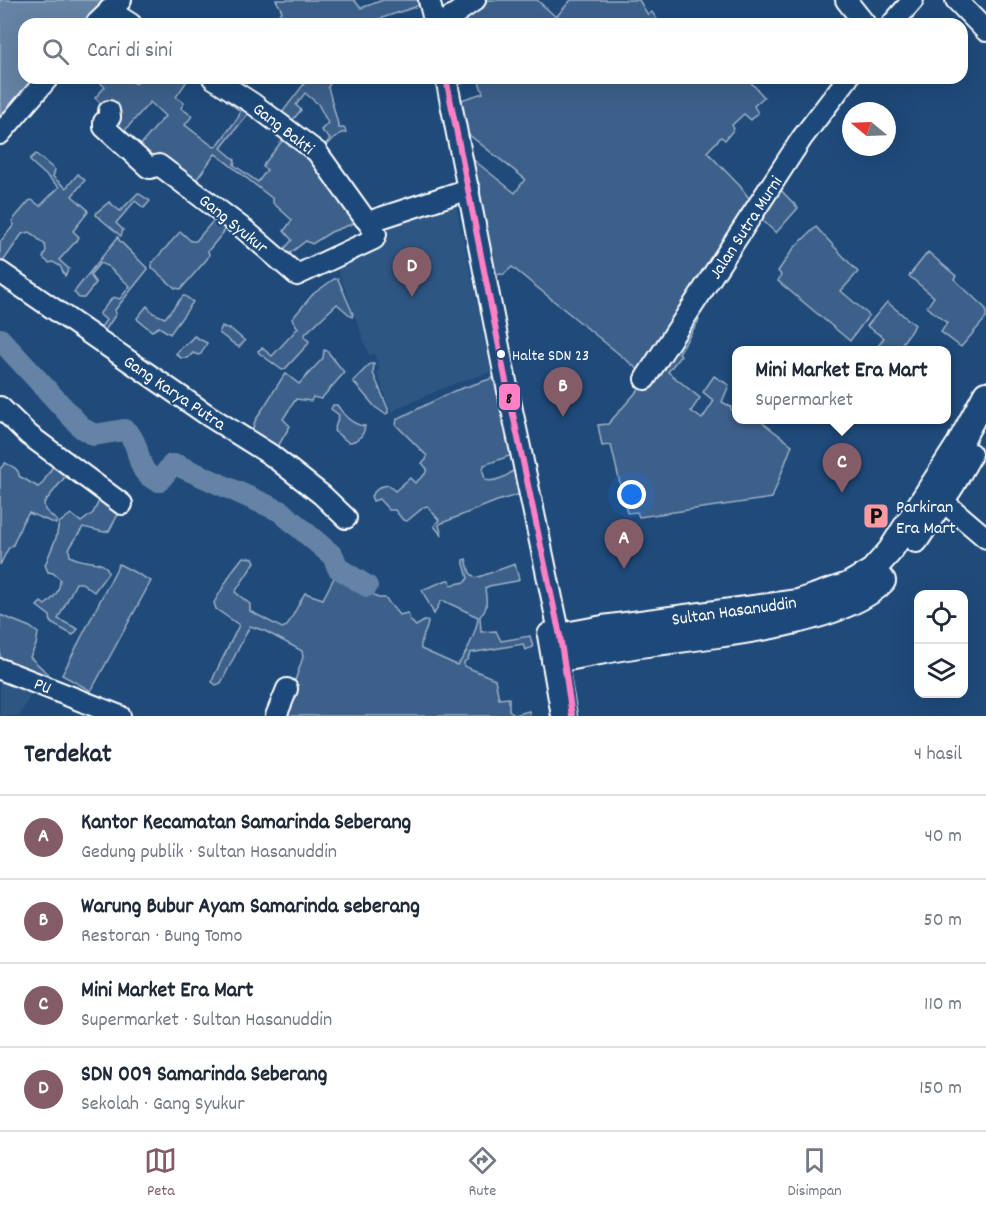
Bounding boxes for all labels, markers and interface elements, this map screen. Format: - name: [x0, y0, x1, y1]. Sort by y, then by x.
- search box: [18, 18, 968, 84]
- icon: search: [39, 35, 72, 68]
- text: Cari di sini: [87, 36, 172, 67]
- street label: Gang Bakti: [246, 98, 319, 162]
- north arrow: [842, 102, 896, 156]
- street label: Jalan Sutra Murni: [704, 172, 790, 285]
- street label: Gang Syukur: [192, 189, 273, 261]
- pin: D: [392, 248, 432, 297]
- place label: Halte SDN 23: [512, 345, 589, 368]
- popup: [732, 346, 951, 424]
- marker: Halte SDN 23: [495, 348, 507, 360]
- street label: Gang Karya Putra: [117, 350, 230, 438]
- text: Mini Market Era Mart: [755, 356, 928, 387]
- pin: B: [544, 368, 582, 417]
- line badge: 8: [498, 383, 521, 411]
- text: Supermarket: [755, 387, 853, 415]
- text: 8: [506, 388, 513, 411]
- pin: C: [822, 444, 862, 493]
- your location: [617, 480, 646, 509]
- place label: Parkiran Era Mart: [896, 496, 956, 542]
- parking icon: Parkiran Era Mart: [861, 501, 891, 531]
- pin: A: [604, 520, 644, 569]
- map controls: [914, 590, 968, 698]
- button: locate: [914, 590, 968, 644]
- street label: Sultan Hasanuddin: [670, 591, 798, 634]
- button: layers: [914, 644, 968, 698]
- street label: PU: [30, 673, 55, 702]
- text: Terdekat: [24, 737, 112, 774]
- text: 4 hasil: [914, 741, 962, 769]
- text: Kantor Kecamatan Samarinda Seberang: [81, 808, 411, 839]
- text: A: [38, 823, 49, 851]
- text: 40 m: [924, 823, 962, 851]
- text: Gedung publik · Sultan Hasanuddin: [81, 839, 337, 867]
- text: Warung Bubur Ayam Samarinda seberang: [81, 892, 420, 923]
- text: B: [39, 907, 48, 935]
- text: 50 m: [924, 907, 962, 935]
- text: Restoran · Bung Tomo: [81, 923, 242, 951]
- text: Mini Market Era Mart: [81, 976, 253, 1007]
- text: C: [39, 991, 48, 1019]
- text: 110 m: [924, 991, 962, 1019]
- text: Supermarket · Sultan Hasanuddin: [81, 1007, 332, 1035]
- text: SDN 009 Samarinda Seberang: [81, 1060, 327, 1091]
- text: D: [38, 1075, 49, 1103]
- text: 150 m: [919, 1075, 962, 1103]
- text: Sekolah · Gang Syukur: [81, 1091, 245, 1119]
- tab: Peta: [144, 1144, 177, 1203]
- tab: Rute: [466, 1144, 499, 1203]
- tab: Disimpan: [788, 1144, 842, 1203]

